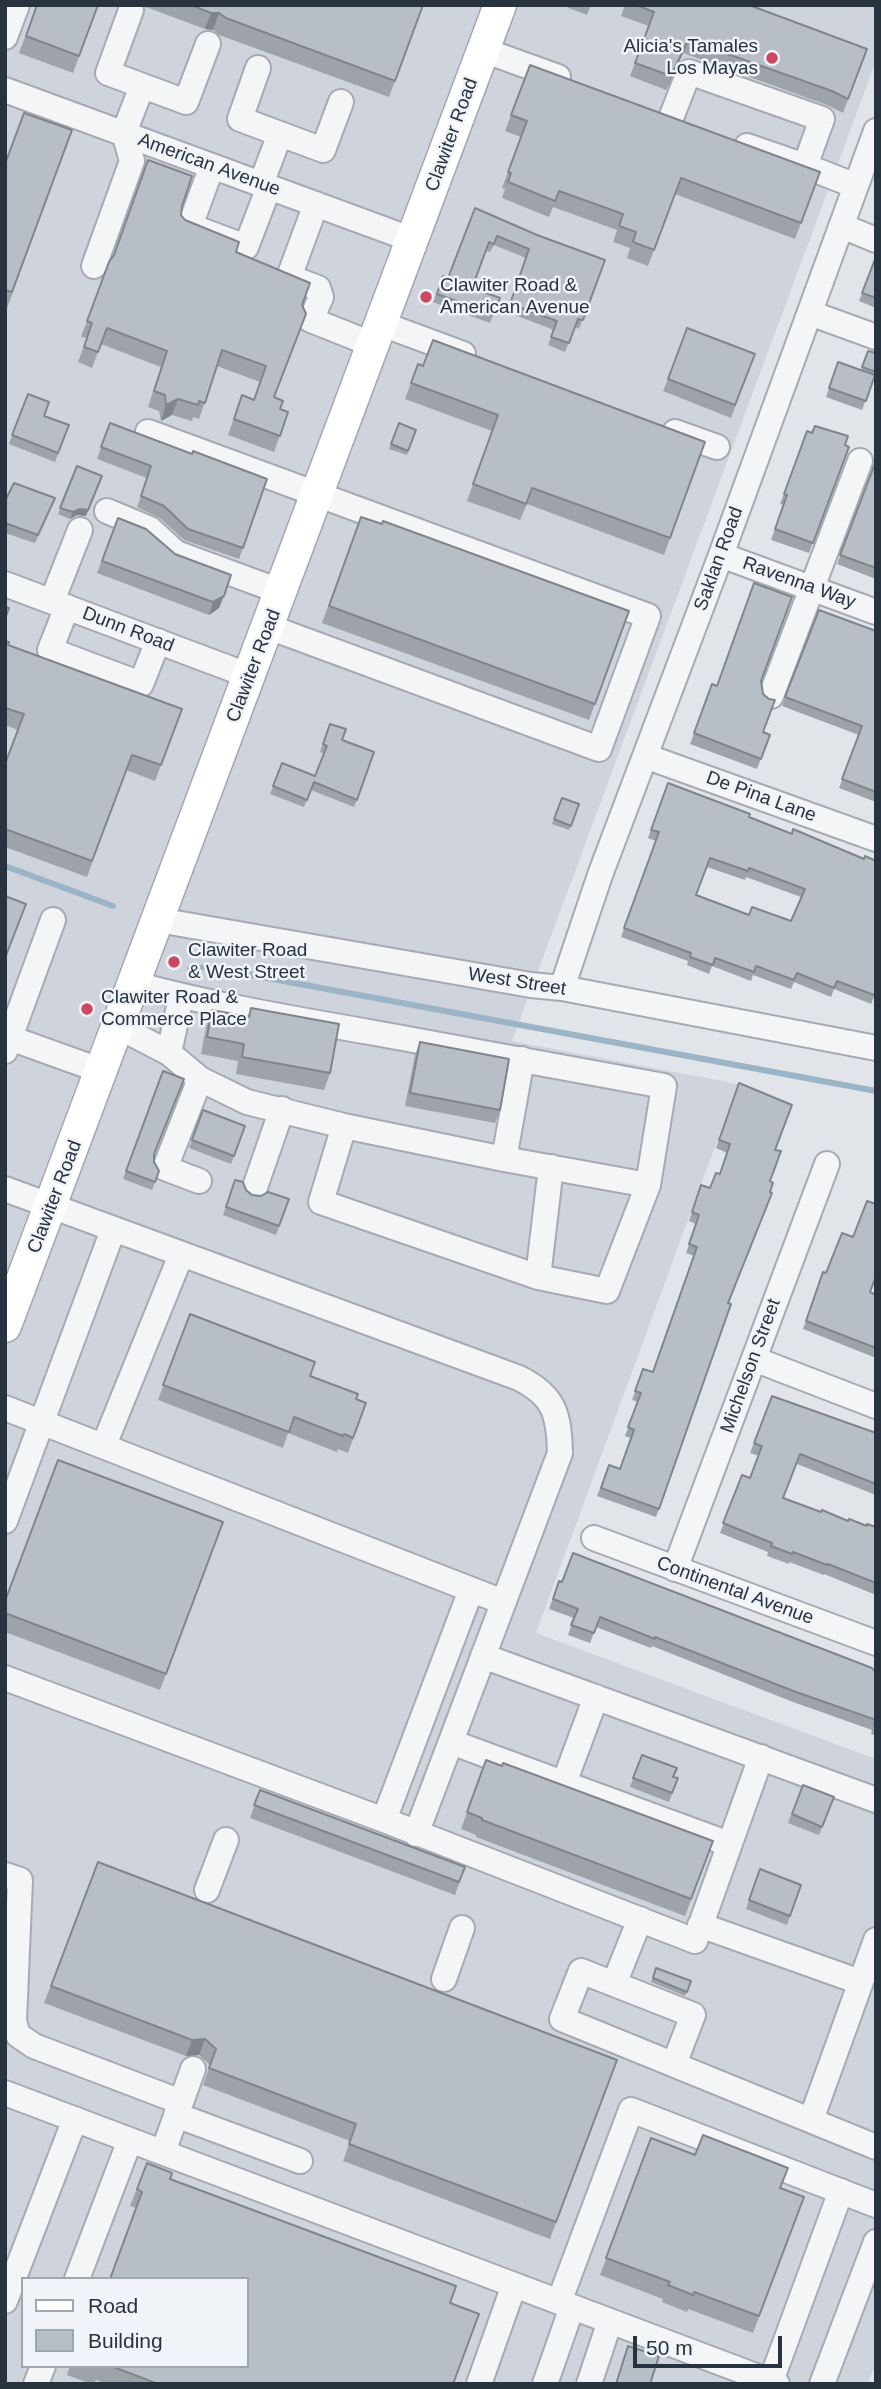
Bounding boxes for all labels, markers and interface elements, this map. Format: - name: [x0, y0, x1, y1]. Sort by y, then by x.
- place label: Alicia's Tamales Los Mayas: [623, 36, 758, 80]
- marker: Alicia's Tamales Los Mayas: [764, 50, 780, 66]
- street label: Clawiter Road: [421, 75, 483, 195]
- street label: American Avenue: [135, 129, 283, 201]
- place label: Clawiter Road & American Avenue: [440, 275, 590, 319]
- marker: Clawiter Road & American Avenue: [418, 289, 434, 305]
- street label: Saklan Road: [690, 504, 748, 614]
- street label: Ravenna Way: [739, 552, 859, 614]
- street label: Dunn Road: [79, 602, 177, 658]
- street label: Clawiter Road: [222, 606, 286, 726]
- street label: De Pina Lane: [703, 767, 819, 827]
- place label: Clawiter Road & West Street: [188, 940, 307, 984]
- marker: Clawiter Road & West Street: [166, 954, 182, 970]
- street label: West Street: [466, 963, 568, 1001]
- place label: Clawiter Road & Commerce Place: [101, 987, 247, 1031]
- marker: Clawiter Road & Commerce Place: [79, 1001, 95, 1017]
- street label: Clawiter Road: [23, 1137, 87, 1257]
- street label: Michelson Street: [716, 1296, 786, 1436]
- street label: Continental Avenue: [653, 1552, 817, 1630]
- legend: [21, 2277, 248, 2368]
- text: Road: [88, 2294, 138, 2317]
- scale bar: [636, 2322, 785, 2366]
- text: Building: [88, 2329, 163, 2352]
- text: 50 m: [646, 2336, 693, 2359]

